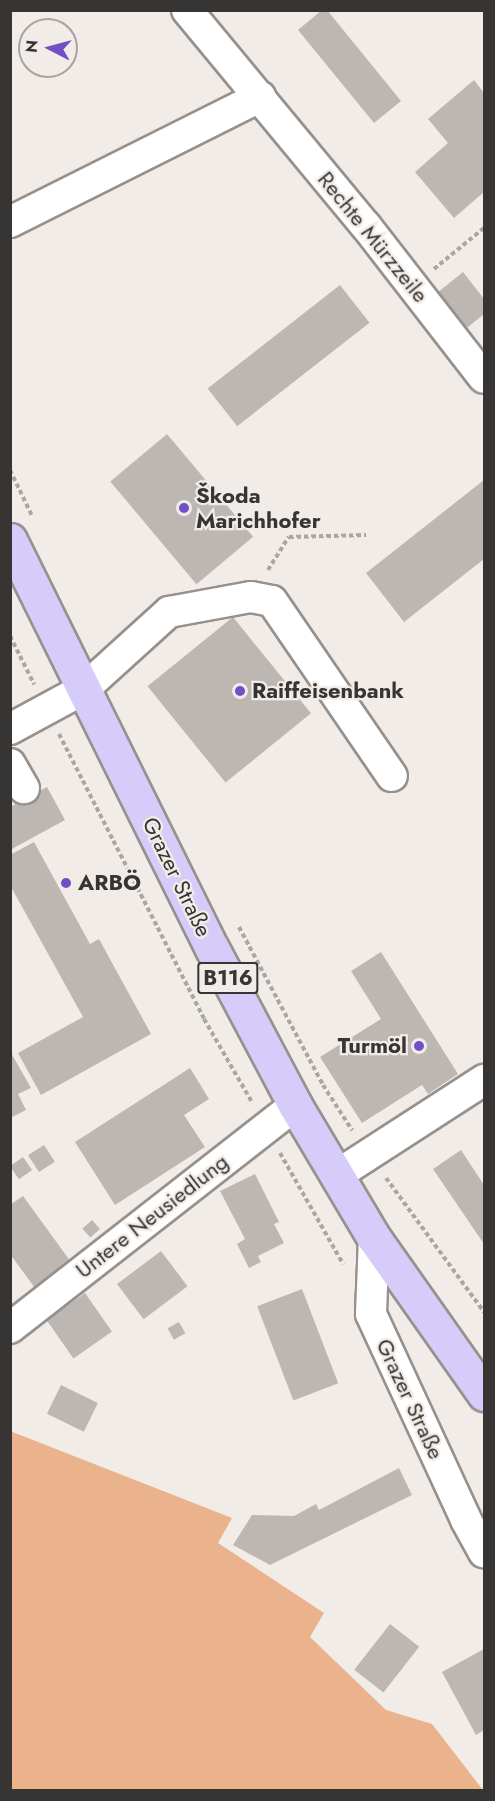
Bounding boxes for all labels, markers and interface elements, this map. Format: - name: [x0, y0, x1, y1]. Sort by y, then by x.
- north arrow: [18, 18, 78, 78]
- text: N: [19, 39, 44, 54]
- street label: Rechte Mürzzeile: [312, 166, 434, 308]
- place label: Škoda Marichhofer: [196, 482, 321, 534]
- marker: Škoda Marichhofer: [177, 501, 191, 515]
- place label: Raiffeisenbank: [252, 678, 404, 704]
- marker: Raiffeisenbank: [233, 684, 247, 698]
- street label: Grazer Straße: [137, 813, 217, 941]
- place label: ARBÖ: [78, 870, 141, 896]
- marker: ARBÖ: [59, 876, 73, 890]
- road number: B116: [196, 960, 260, 996]
- place label: Turmöl: [338, 1033, 407, 1059]
- marker: Turmöl: [412, 1039, 426, 1053]
- street label: Untere Neusiedlung: [71, 1148, 233, 1284]
- street label: Grazer Straße: [371, 1335, 449, 1463]

